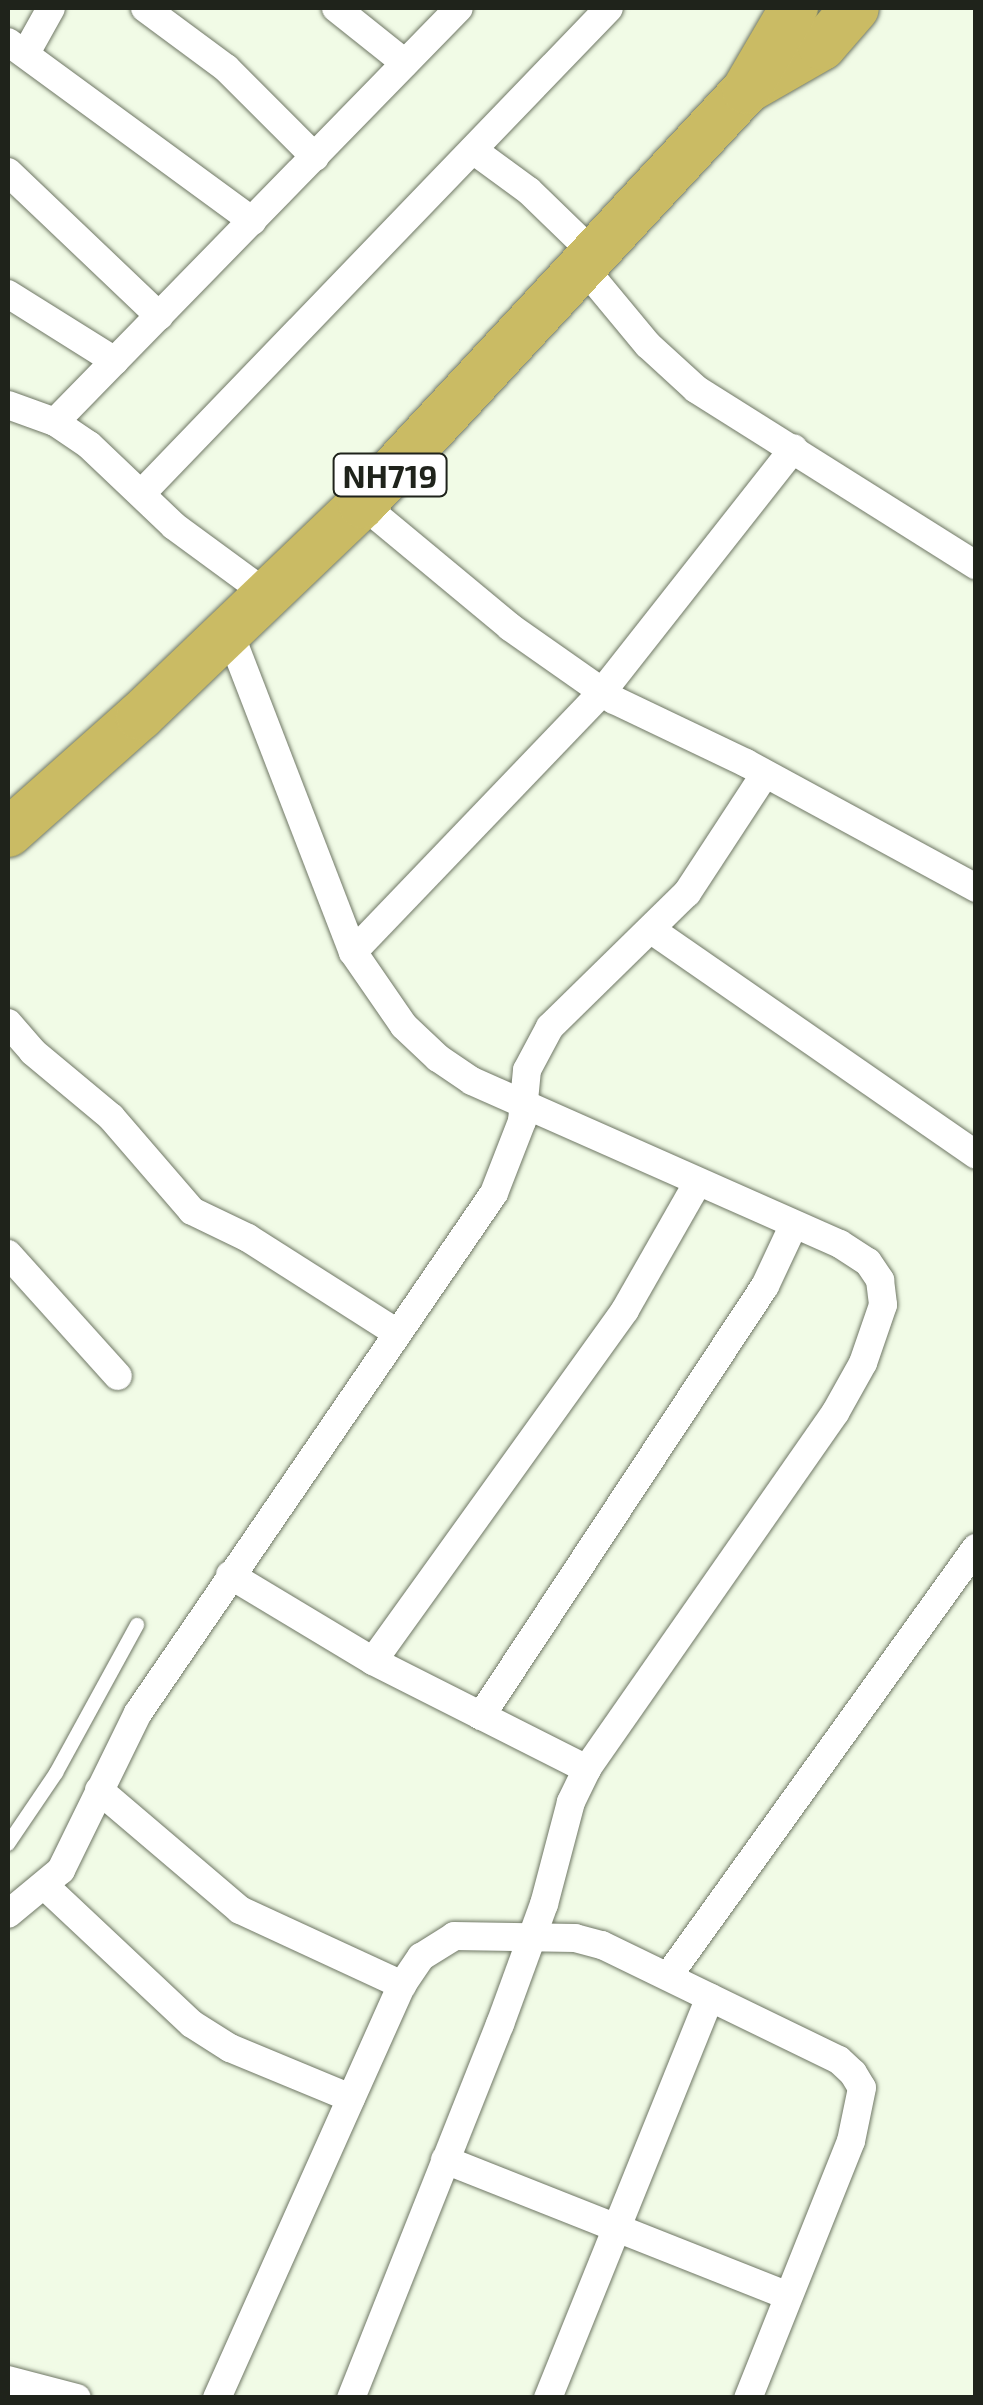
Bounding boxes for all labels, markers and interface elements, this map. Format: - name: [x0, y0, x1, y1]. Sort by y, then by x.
- road number: NH719: [332, 448, 448, 502]

